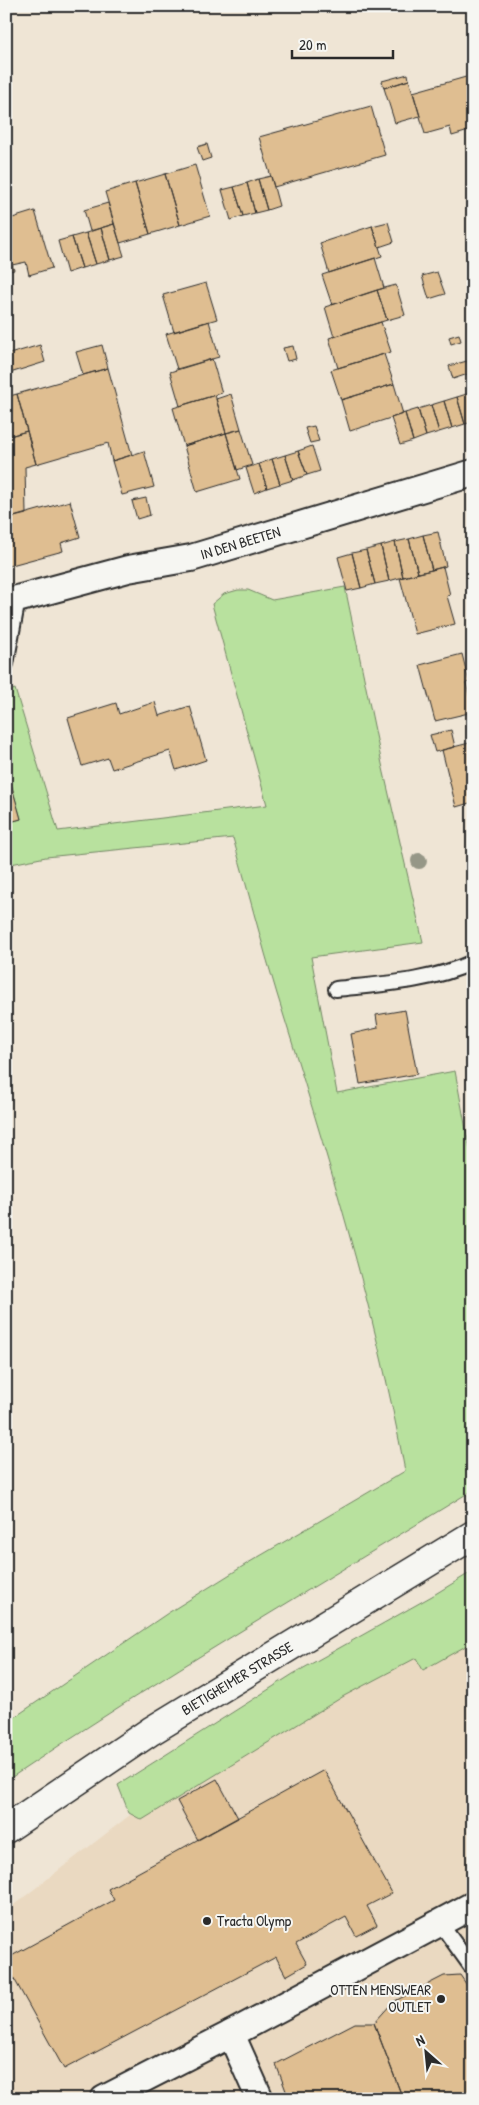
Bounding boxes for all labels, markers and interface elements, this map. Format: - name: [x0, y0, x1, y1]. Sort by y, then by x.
- scale bar: [292, 28, 393, 60]
- text: 20 m: [299, 34, 326, 55]
- street label: IN DEN BEETEN: [198, 521, 283, 565]
- street label: BIETIGHEIMER STRASSE: [177, 1636, 297, 1720]
- place label: Tracta Olymp: [217, 1910, 292, 1931]
- marker: Tracta Olymp: [201, 1915, 213, 1927]
- place label: OTTEN MENSWEAR OUTLET: [330, 1979, 432, 2017]
- marker: OTTEN MENSWEAR OUTLET: [435, 1993, 447, 2005]
- north arrow: [402, 2028, 452, 2078]
- text: N: [412, 2030, 428, 2050]

